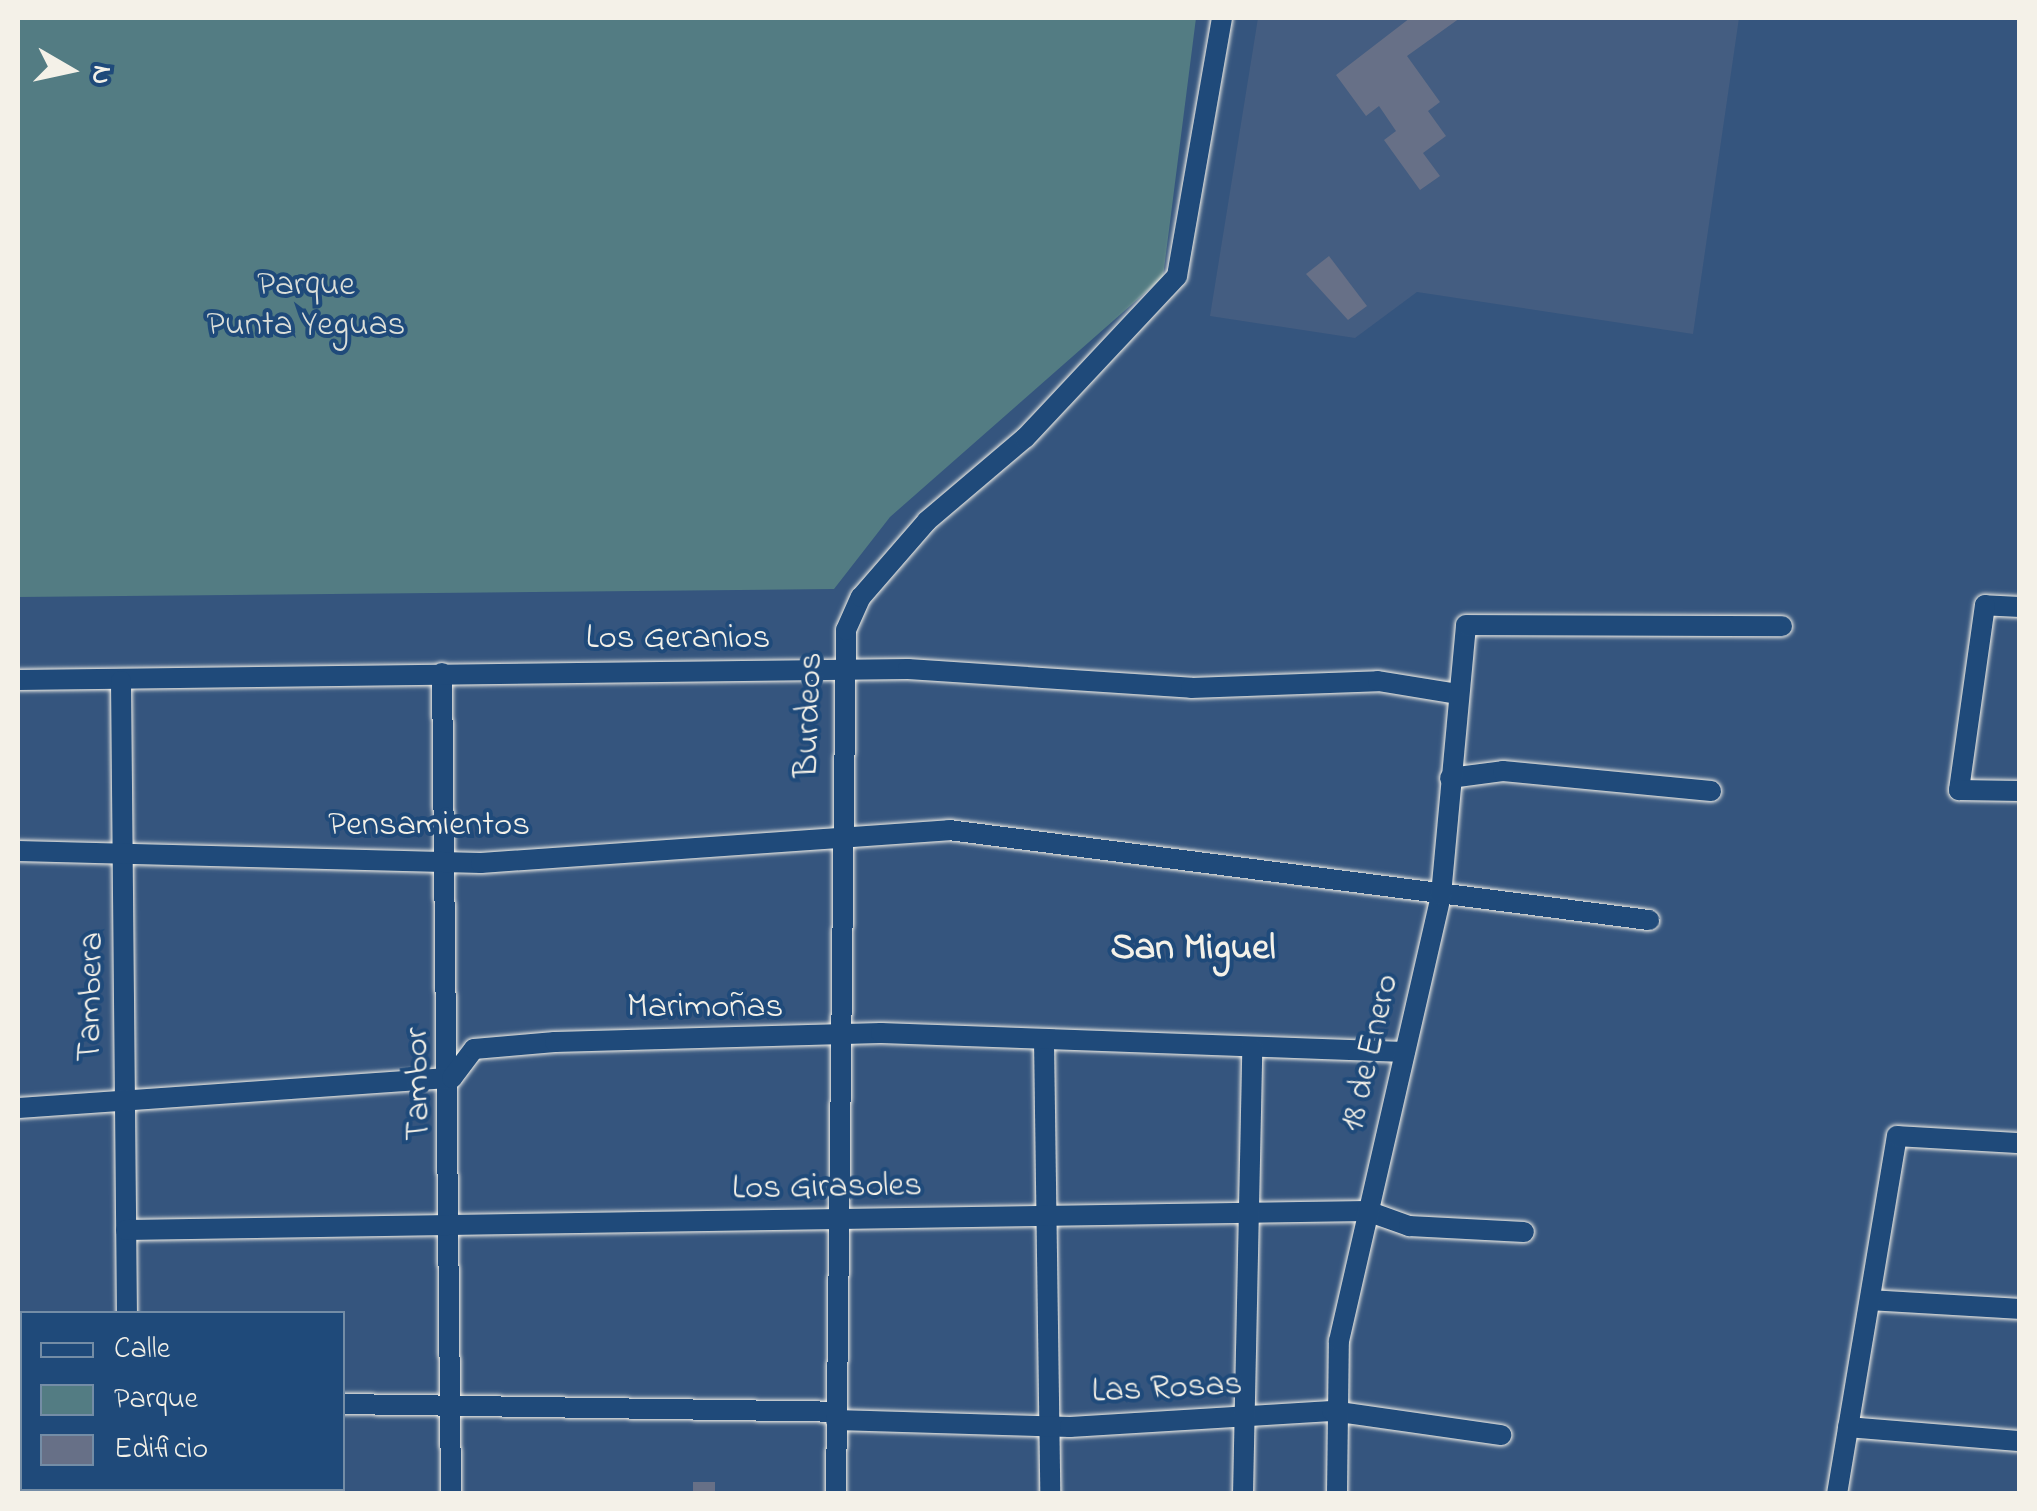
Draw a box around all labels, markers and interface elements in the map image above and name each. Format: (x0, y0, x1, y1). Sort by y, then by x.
north arrow (20, 20, 120, 120)
text: N (78, 62, 122, 87)
park label: Parque Punta Yeguas (207, 265, 405, 347)
street label: Los Geranios (586, 618, 770, 660)
street label: Burdeos (787, 651, 833, 779)
street label: Pensamientos (328, 805, 530, 847)
district label: San Miguel (1110, 927, 1276, 973)
street label: Tambera (70, 932, 114, 1062)
street label: 18 de Enero (1333, 970, 1409, 1136)
street label: Marimoñas (627, 987, 783, 1029)
street label: Tambor (397, 1027, 441, 1141)
street label: Los Girasoles (732, 1165, 922, 1211)
legend (20, 1311, 345, 1491)
text: Calle (114, 1328, 170, 1372)
street label: Las Rosas (1091, 1364, 1243, 1414)
text: Parque (114, 1378, 198, 1422)
text: Edificio (114, 1428, 208, 1472)

